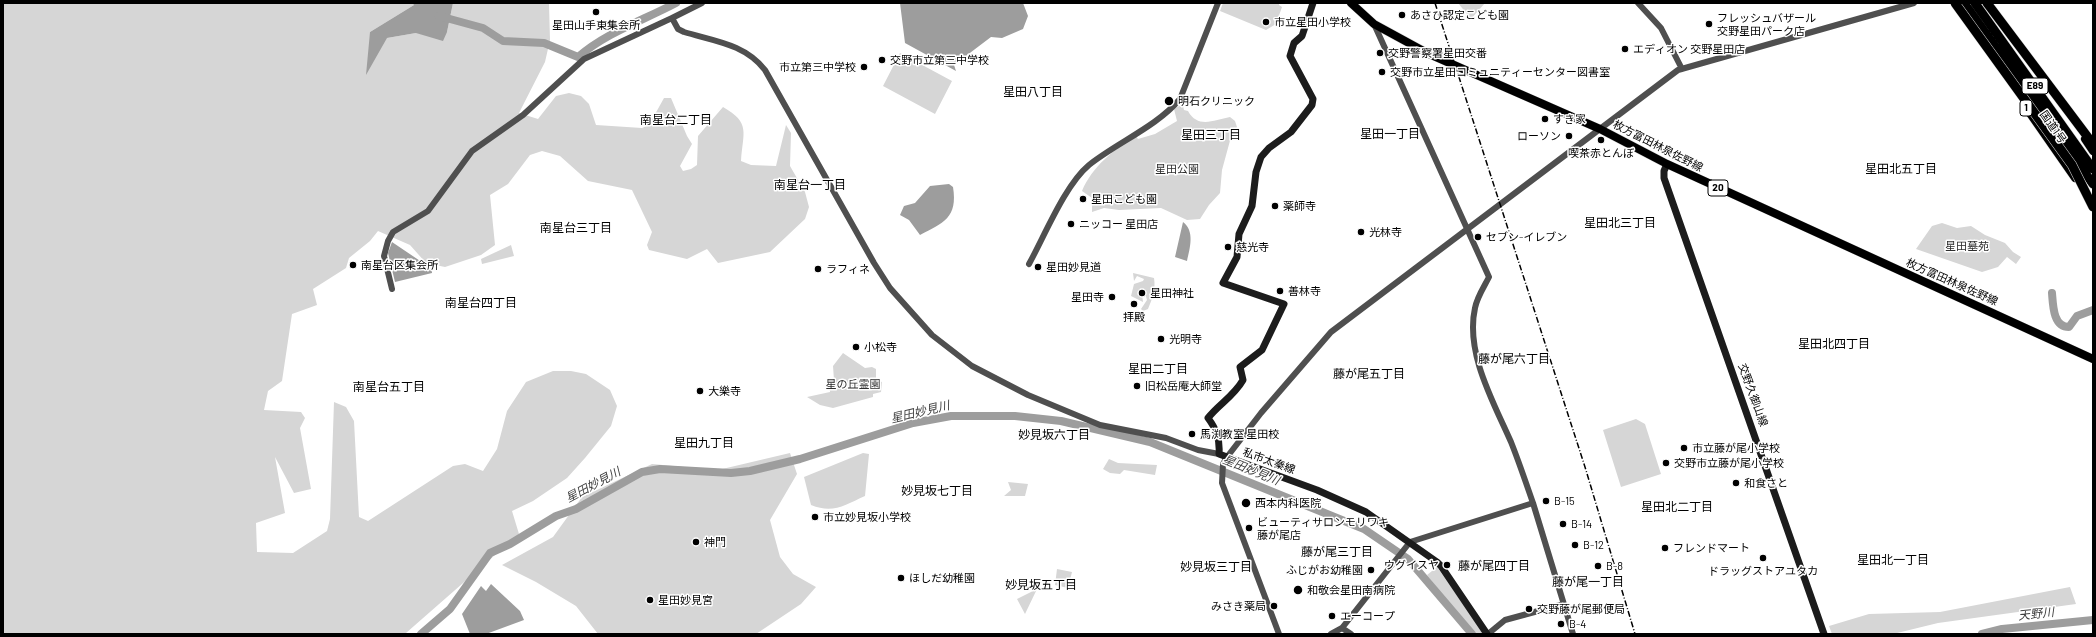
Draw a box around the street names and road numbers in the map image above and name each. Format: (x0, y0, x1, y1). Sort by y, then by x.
road number: E89 (2022, 78, 2048, 94)
road number: 1 (2020, 100, 2032, 116)
street label: 国道1号 (2037, 108, 2069, 146)
street label: 枚方富田林泉佐野線 (1611, 118, 1705, 174)
road number: 20 (1708, 180, 1728, 196)
street label: 枚方富田林泉佐野線 (1904, 256, 2000, 308)
street label: 交野久御山線 (1736, 362, 1770, 428)
street label: 私市太秦線 (1241, 445, 1297, 477)

